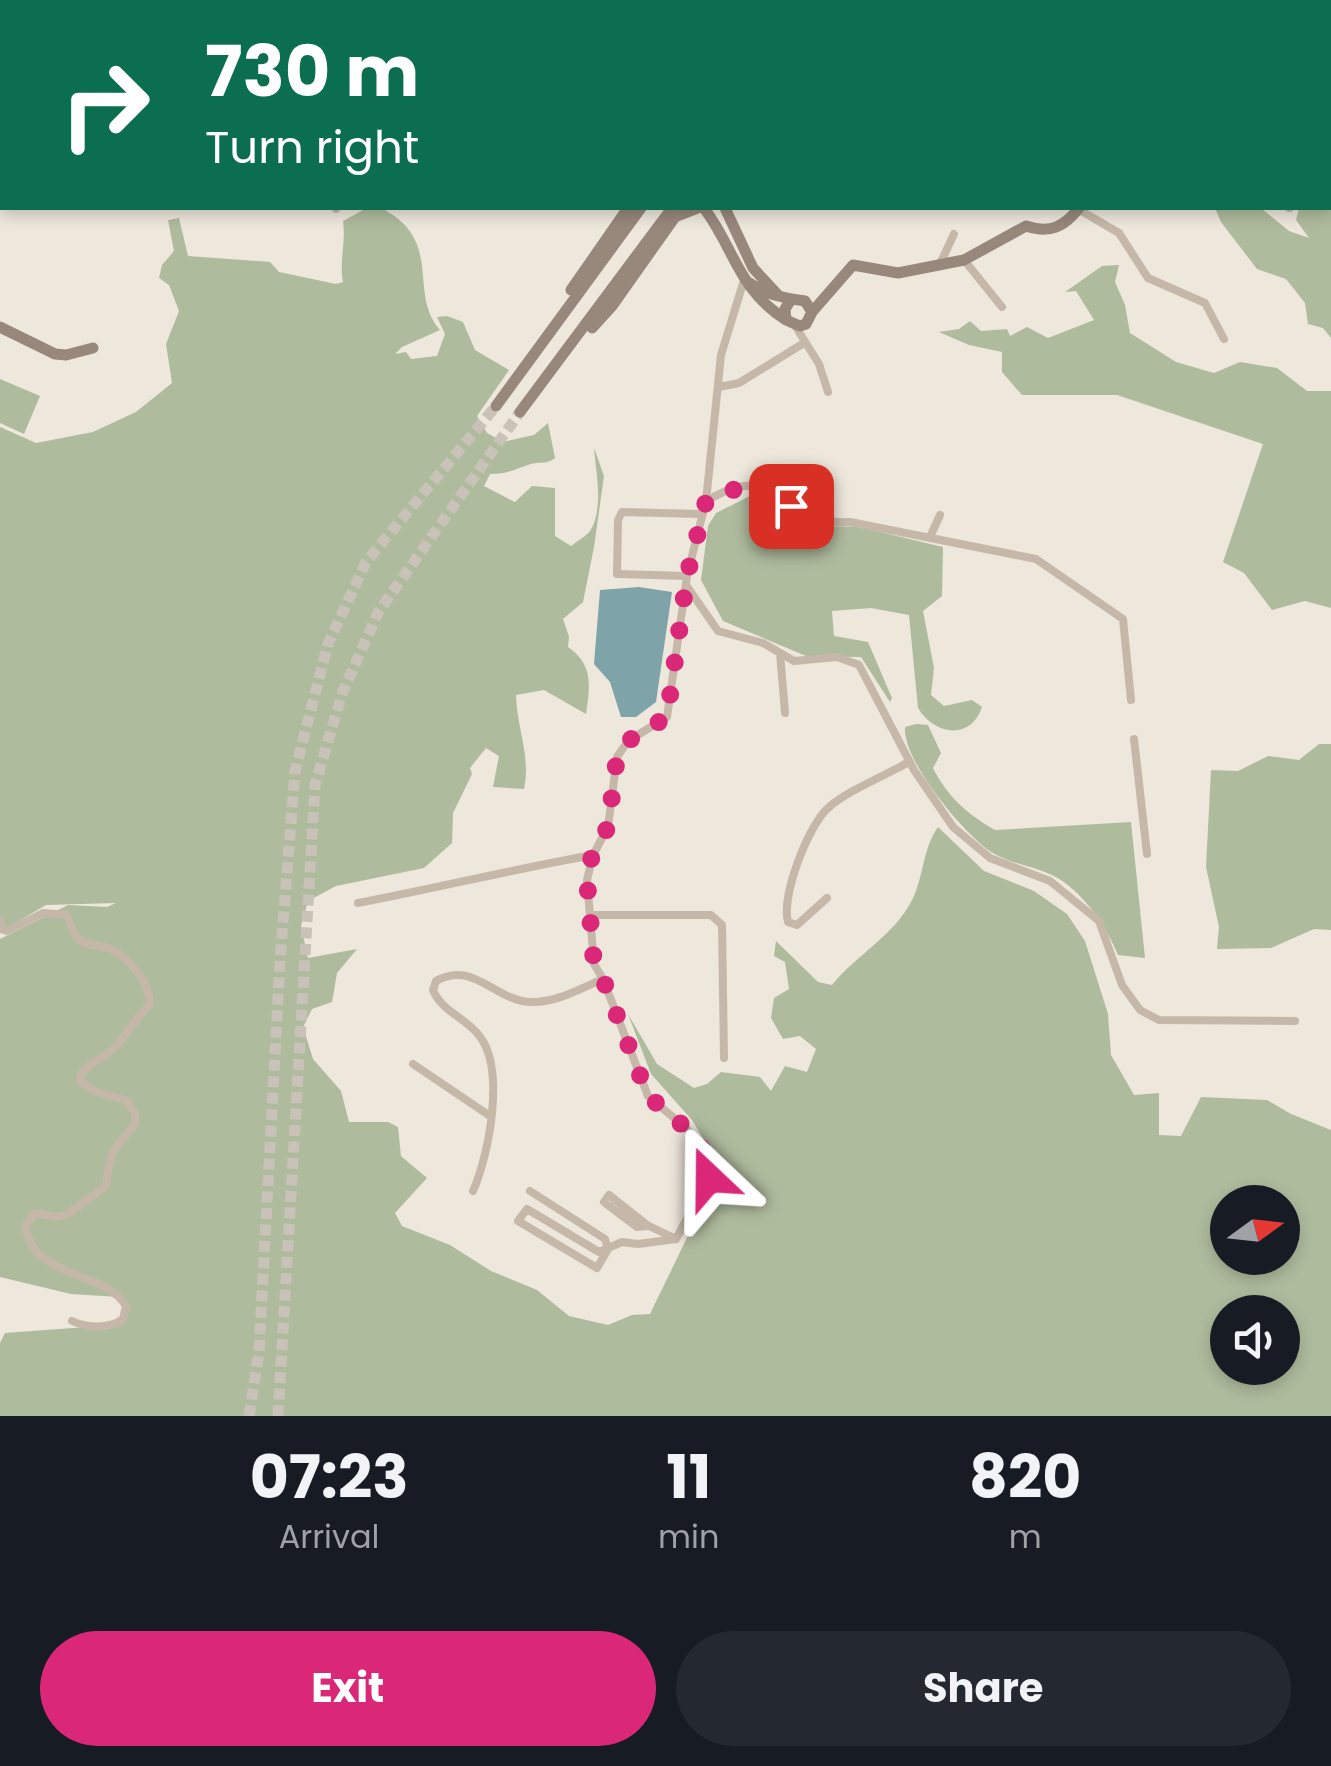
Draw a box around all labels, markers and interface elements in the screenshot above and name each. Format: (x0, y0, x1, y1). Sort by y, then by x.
text: 730 m (205, 22, 419, 121)
icon: right (40, 40, 170, 170)
text: Turn right (205, 116, 419, 179)
pin (749, 464, 834, 549)
icon: arrive (764, 479, 819, 534)
position arrow (657, 1126, 761, 1230)
north arrow (1210, 1185, 1300, 1275)
map controls (1210, 1185, 1300, 1385)
button: sound (1210, 1295, 1300, 1385)
text: 07:23 (250, 1435, 408, 1519)
text: 11 (666, 1435, 711, 1519)
text: 820 (969, 1435, 1081, 1519)
text: Arrival (279, 1514, 379, 1559)
text: min (658, 1514, 719, 1559)
text: m (1009, 1514, 1042, 1559)
button: Exit (40, 1631, 656, 1746)
button: Share (676, 1631, 1291, 1746)

